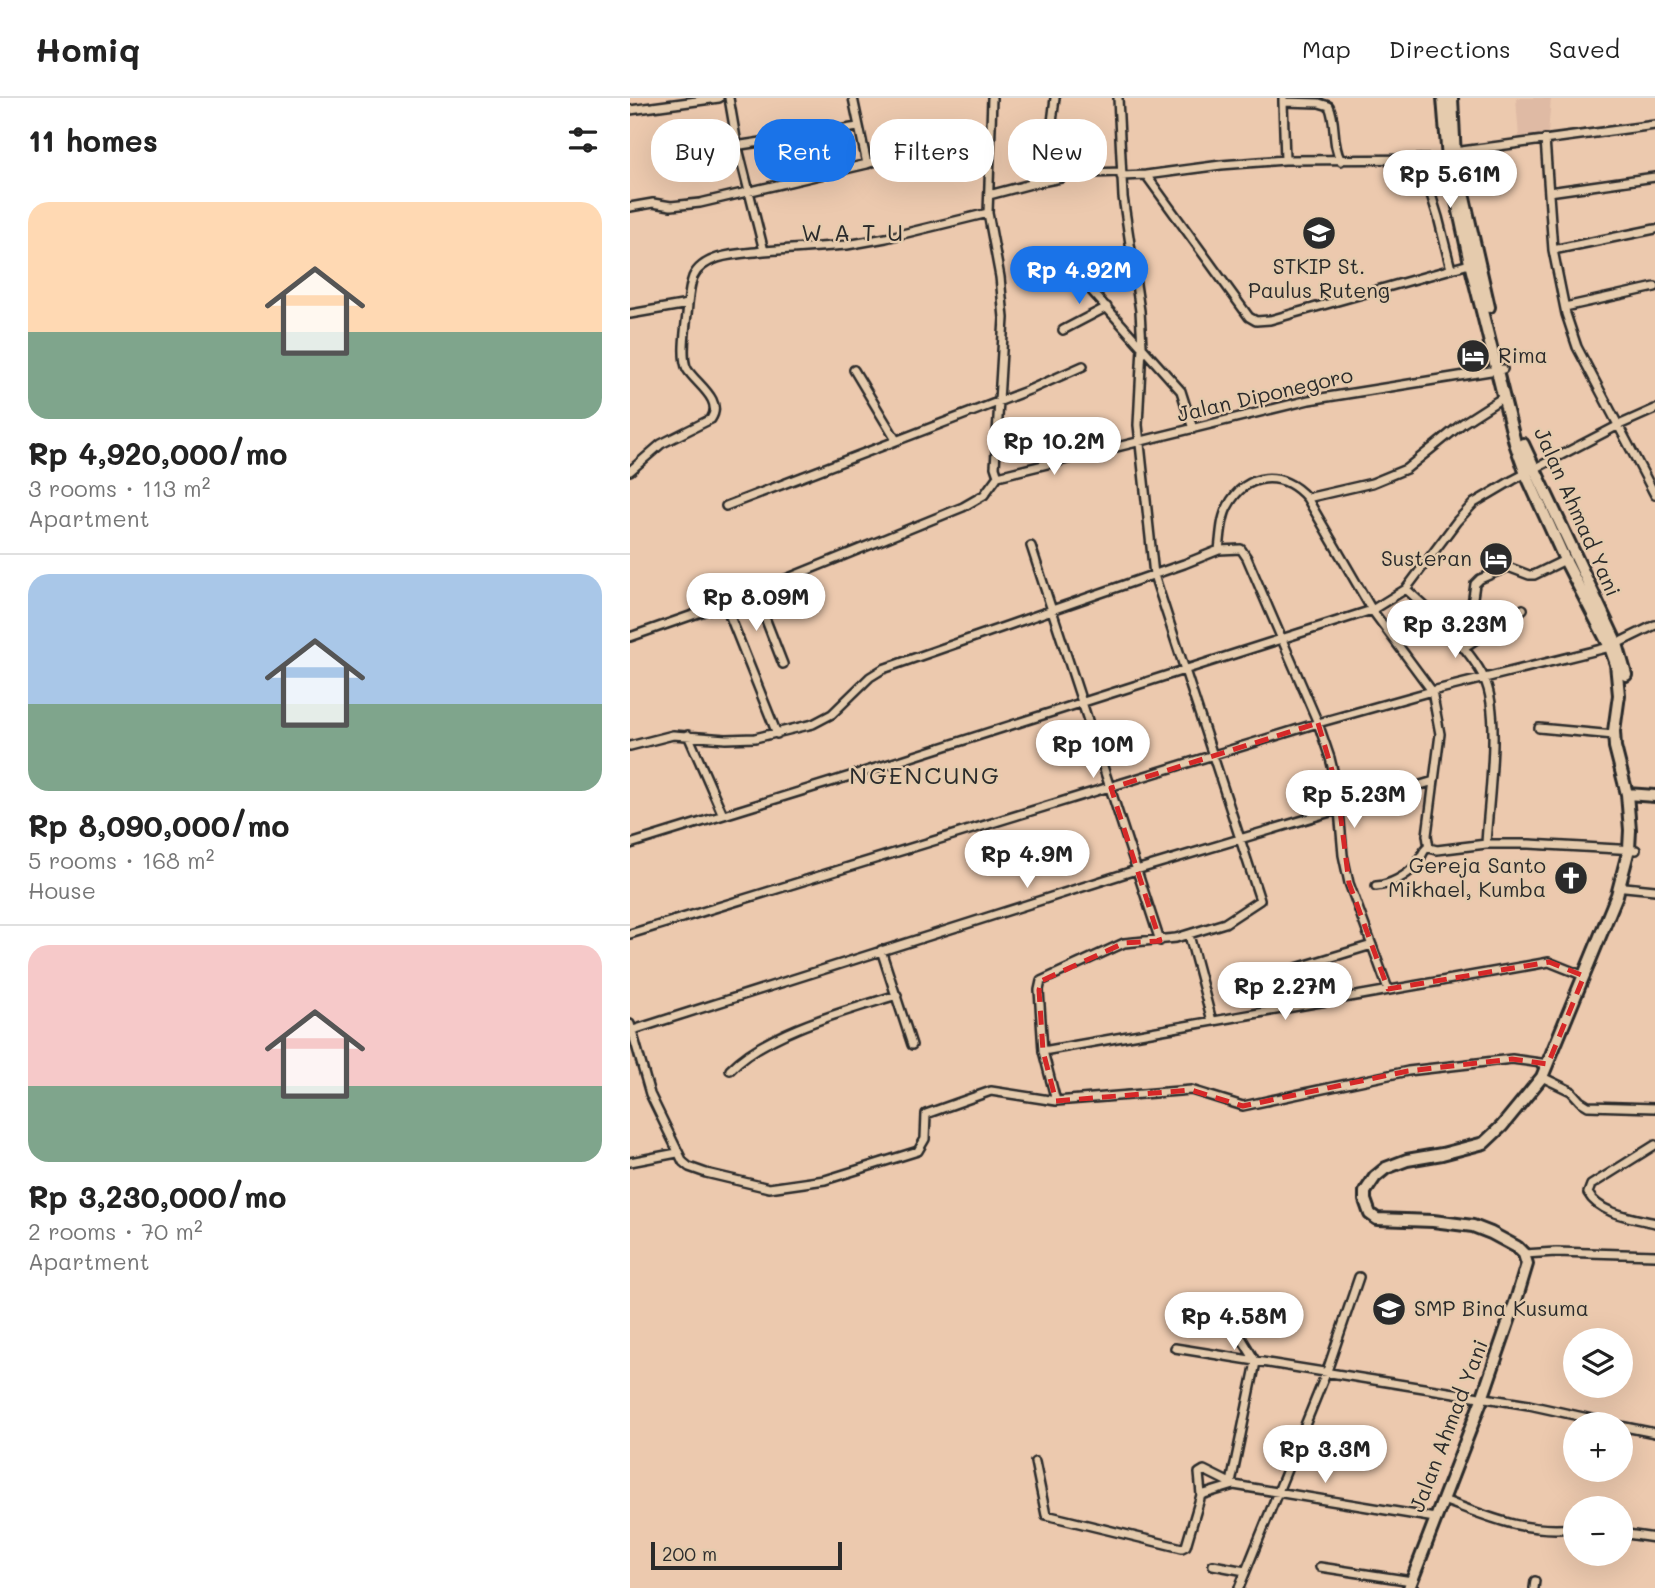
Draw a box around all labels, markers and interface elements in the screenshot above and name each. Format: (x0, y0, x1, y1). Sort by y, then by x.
text: Homiq (35, 27, 140, 70)
text: Map (1302, 33, 1351, 64)
text: Directions (1389, 33, 1511, 64)
text: Saved (1549, 33, 1620, 64)
chip: Buy (651, 119, 740, 182)
chip: Rent (754, 119, 856, 182)
chip: Filters (870, 119, 994, 182)
chip: New (1008, 119, 1107, 182)
text: 11 homes (28, 120, 158, 160)
icon: filters (564, 121, 602, 159)
pin: Rp 5.61M (1378, 150, 1522, 210)
text: Rp 5.61M (1399, 158, 1501, 188)
school or university icon: STKIP St. Paulus Ruteng (1300, 214, 1338, 252)
district label: W A T U (801, 216, 905, 247)
pin: Rp 4.92M (1007, 246, 1151, 306)
icon: home (252, 248, 378, 374)
place label: STKIP St. Paulus Ruteng (1248, 252, 1390, 303)
text: Rp 4.92M (1026, 254, 1132, 284)
hotel icon: Rima (1454, 337, 1492, 375)
place label: Rima (1498, 341, 1548, 368)
street label: Jalan Diponegoro (1174, 360, 1355, 427)
pin: Rp 10.2M (982, 418, 1126, 477)
street label: Jalan Ahmad Yani (1529, 423, 1628, 600)
text: Rp 10.2M (1003, 425, 1105, 455)
text: Rp 4,920,000/mo (28, 433, 287, 473)
text: 3 rooms · 113 m² (28, 473, 210, 503)
text: Apartment (28, 503, 150, 533)
hotel icon: Susteran (1477, 540, 1515, 578)
place label: Susteran (1381, 544, 1472, 571)
pin: Rp 8.09M (684, 574, 828, 633)
text: Rp 8.09M (702, 581, 810, 611)
pin: Rp 3.23M (1383, 601, 1527, 660)
text: Rp 3.23M (1403, 608, 1507, 638)
icon: home (252, 620, 378, 746)
pin: Rp 10M (1036, 720, 1150, 780)
text: Rp 10M (1052, 728, 1134, 758)
district label: NGENCUNG (849, 759, 1001, 790)
pin: Rp 5.23M (1282, 770, 1426, 830)
text: Rp 5.23M (1302, 778, 1406, 808)
text: Rp 8,090,000/mo (28, 805, 290, 845)
pin: Rp 4.9M (962, 830, 1092, 890)
text: Rp 4.9M (981, 838, 1073, 868)
text: 5 rooms · 168 m² (28, 845, 214, 875)
place label: Gereja Santo Mikhael, Kumba (1388, 851, 1546, 902)
church icon: Gereja Santo Mikhael, Kumba (1552, 859, 1590, 897)
text: House (28, 875, 96, 905)
pin: Rp 2.27M (1213, 962, 1357, 1022)
text: Rp 2.27M (1234, 970, 1336, 1000)
icon: home (252, 991, 378, 1117)
text: Rp 3,230,000/mo (28, 1176, 286, 1216)
text: 2 rooms · 70 m² (28, 1216, 203, 1246)
text: Apartment (28, 1246, 150, 1276)
school or university icon: SMP Bina Kusuma (1370, 1290, 1408, 1328)
pin: Rp 4.58M (1162, 1292, 1306, 1352)
place label: SMP Bina Kusuma (1414, 1294, 1589, 1321)
text: Rp 4.58M (1181, 1300, 1287, 1330)
map controls (1563, 1328, 1633, 1566)
button: layers (1563, 1328, 1633, 1398)
street label: Jalan Ahmad Yani (1402, 1335, 1493, 1515)
button: + (1563, 1412, 1633, 1482)
pin: Rp 3.3M (1260, 1426, 1390, 1485)
text: Rp 3.3M (1279, 1433, 1371, 1463)
button: − (1563, 1496, 1633, 1566)
scale bar (651, 1539, 842, 1571)
text: 200 m (662, 1541, 717, 1566)

